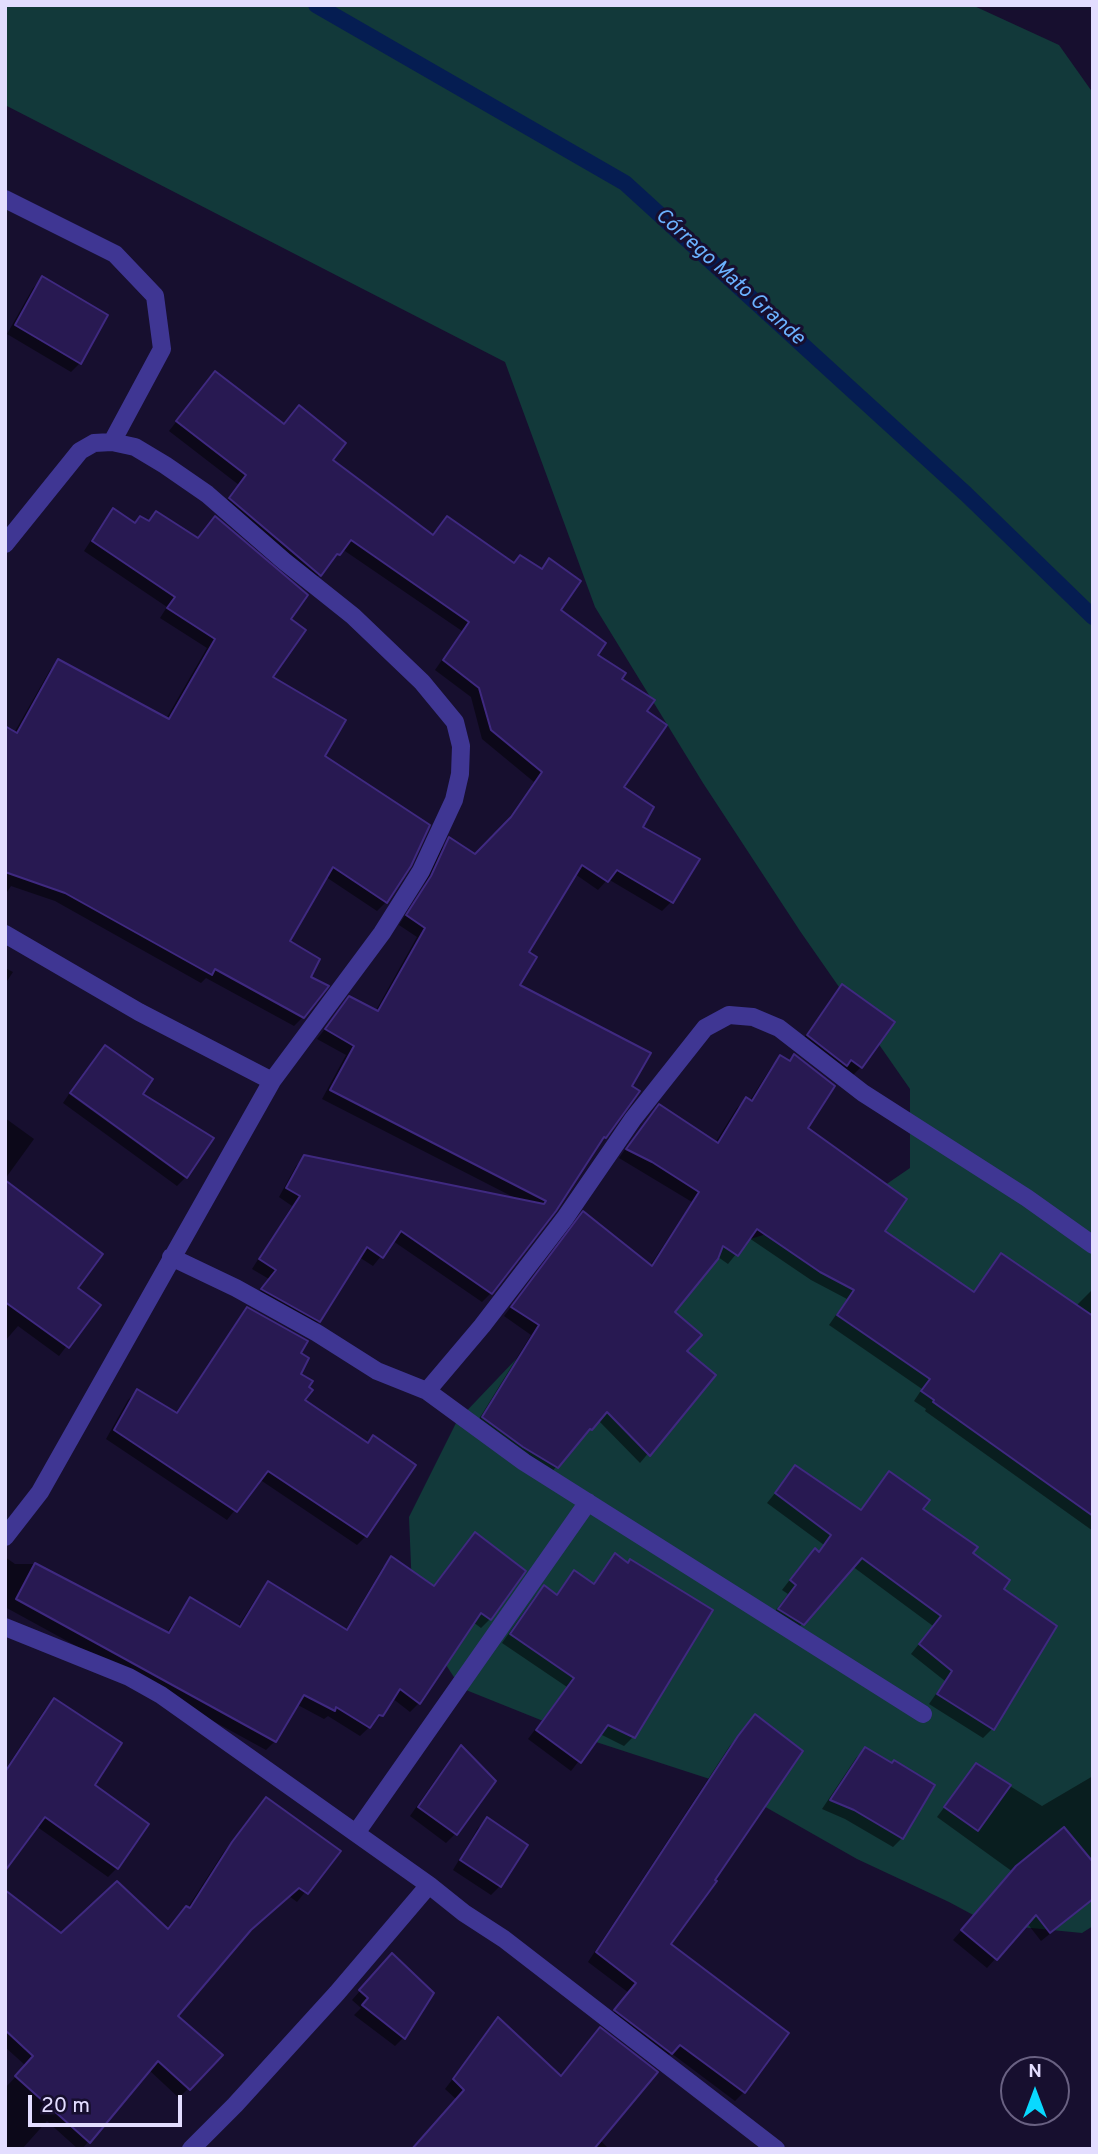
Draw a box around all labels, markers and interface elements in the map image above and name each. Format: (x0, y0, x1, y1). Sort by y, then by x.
water label: Córrego Mato Grande (649, 204, 809, 352)
north arrow (1000, 2056, 1070, 2126)
text: N (1028, 2060, 1042, 2084)
scale bar (32, 2080, 186, 2124)
text: 20 m (41, 2093, 90, 2120)

